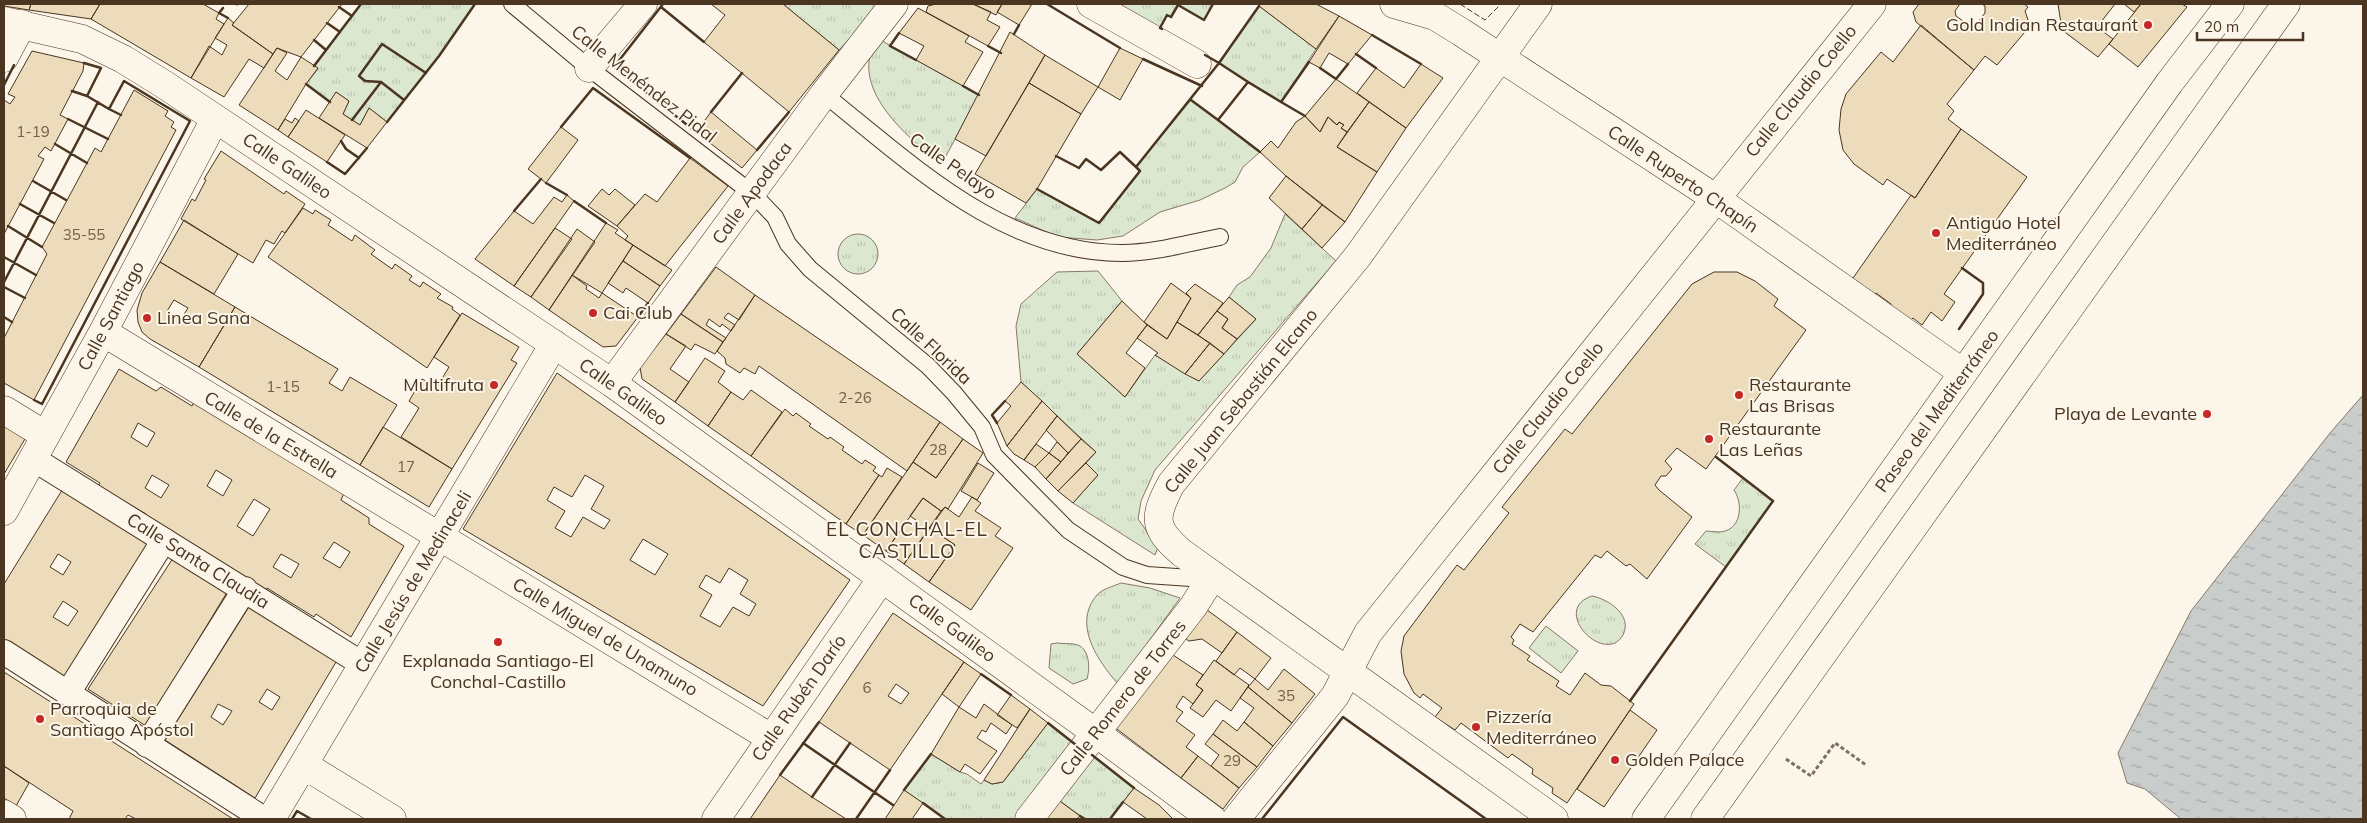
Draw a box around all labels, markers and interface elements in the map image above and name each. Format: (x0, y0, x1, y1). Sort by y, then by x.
scale bar (2197, 10, 2303, 42)
place label: Gold Indian Restaurant (1946, 13, 2138, 36)
text: 20 m (2204, 17, 2239, 36)
marker: Gold Indian Restaurant (2142, 19, 2154, 31)
street label: Calle Menéndez Pidal (567, 20, 722, 148)
street label: Calle Claudio Coello (1740, 20, 1861, 162)
street label: Calle Ruperto Chapín (1604, 120, 1763, 238)
house number: 1-19 (16, 122, 50, 141)
street label: Calle Galileo (238, 127, 336, 204)
street label: Calle Pelayo (905, 127, 1002, 204)
street label: Calle Apodaca (707, 137, 797, 249)
place label: Antiguo Hotel Mediterráneo (1946, 211, 2061, 255)
house number: 35-55 (63, 225, 105, 244)
marker: Antiguo Hotel Mediterráneo (1930, 227, 1942, 239)
street label: Calle Santiago (72, 257, 149, 375)
place label: Cai Club (603, 301, 673, 324)
street label: Calle Florida (886, 302, 977, 389)
street label: Calle Juan Sebastián Elcano (1159, 303, 1322, 498)
place label: Linea Sana (157, 306, 250, 329)
marker: Cai Club (587, 307, 599, 319)
marker: Linea Sana (141, 312, 153, 324)
street label: Paseo del Mediterráneo (1870, 325, 2004, 497)
street label: Calle Claudio Coello (1487, 337, 1608, 479)
street label: Calle Galileo (575, 353, 672, 430)
place label: Multifruta (403, 373, 484, 396)
place label: Restaurante Las Brisas (1749, 373, 1851, 417)
house number: 1-15 (266, 377, 300, 396)
marker: Multifruta (488, 379, 500, 391)
street label: Calle de la Estrella (200, 386, 342, 484)
house number: 2-26 (838, 388, 872, 407)
marker: Restaurante Las Brisas (1733, 389, 1745, 401)
place label: Playa de Levante (2054, 402, 2197, 425)
marker: Playa de Levante (2201, 408, 2213, 420)
place label: Restaurante Las Leñas (1719, 417, 1821, 461)
marker: Restaurante Las Leñas (1703, 433, 1715, 445)
house number: 28 (929, 440, 947, 459)
house number: 17 (397, 457, 415, 476)
street label: Calle Jesús de Medinaceli (349, 486, 476, 677)
street label: Calle Santa Claudia (123, 507, 274, 614)
district label: EL CONCHAL-EL CASTILLO (826, 517, 988, 563)
street label: Calle Miguel de Unamuno (508, 572, 702, 701)
street label: Calle Galileo (904, 588, 1001, 667)
street label: Calle Romero de Torres (1054, 615, 1191, 780)
street label: Calle Rubén Darío (746, 630, 851, 766)
marker: Explanada Santiago-El Conchal-Castillo (492, 636, 504, 648)
place label: Explanada Santiago-El Conchal-Castillo (402, 649, 594, 693)
house number: 6 (862, 678, 872, 697)
house number: 35 (1277, 686, 1295, 705)
place label: Parroquia de Santiago Apóstol (50, 697, 194, 741)
place label: Pizzería Mediterráneo (1486, 705, 1597, 749)
marker: Parroquia de Santiago Apóstol (34, 713, 46, 725)
marker: Pizzería Mediterráneo (1470, 721, 1482, 733)
place label: Golden Palace (1625, 748, 1744, 771)
house number: 29 (1223, 751, 1241, 770)
marker: Golden Palace (1609, 754, 1621, 766)

